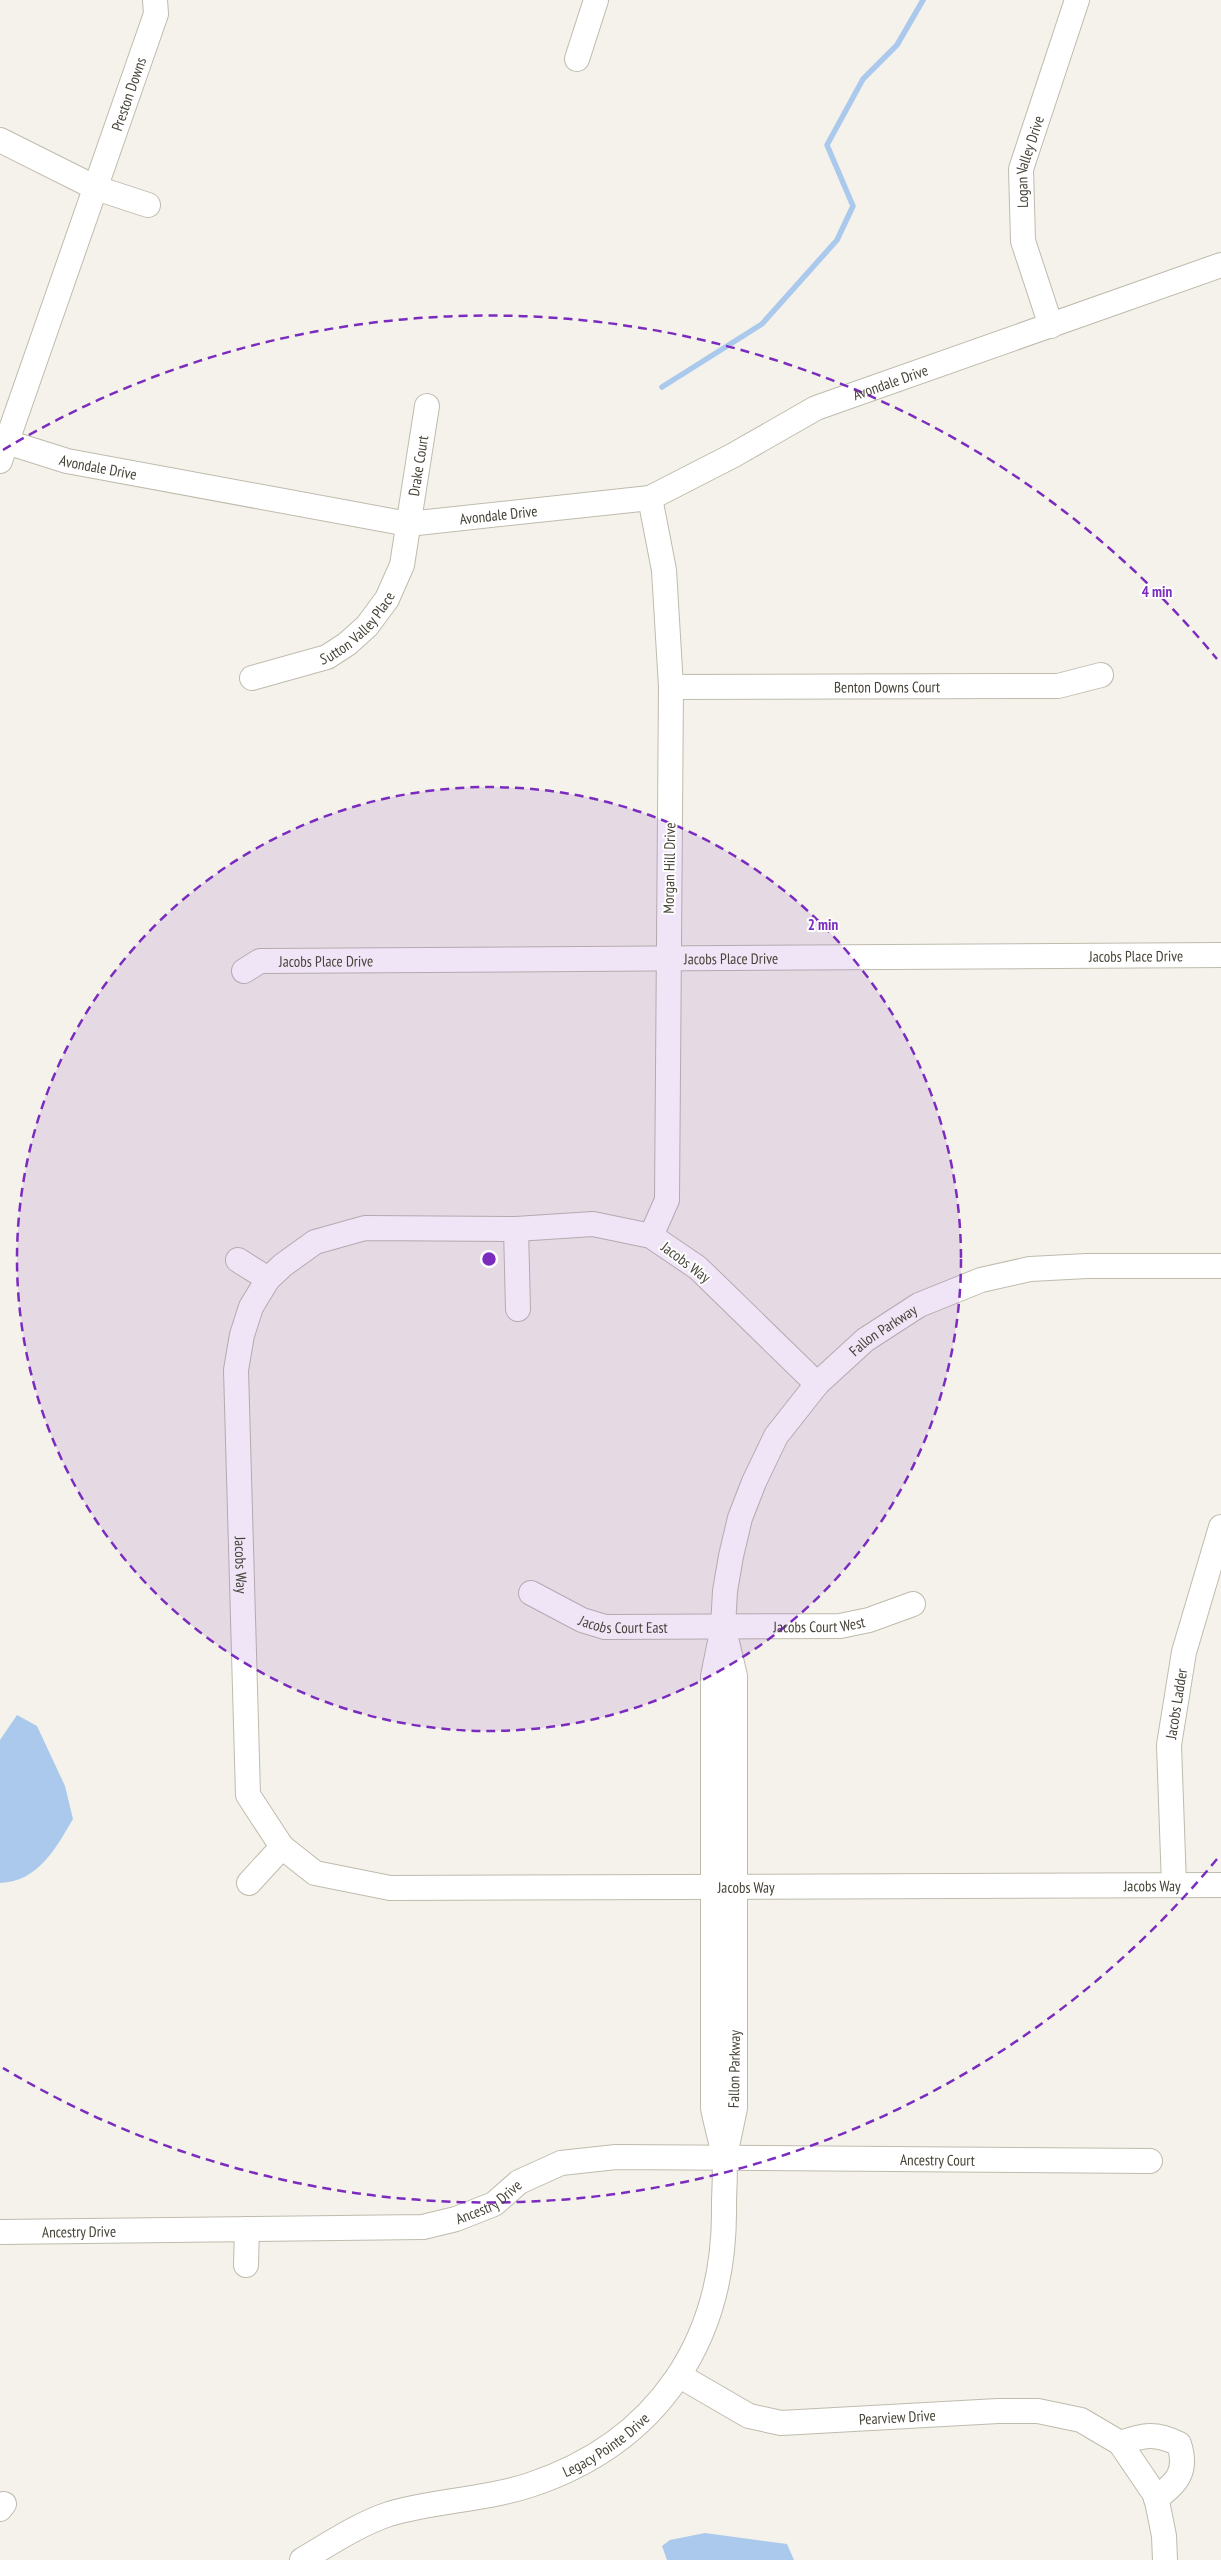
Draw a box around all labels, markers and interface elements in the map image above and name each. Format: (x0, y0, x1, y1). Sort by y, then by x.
street label: Preston Downs (107, 54, 150, 133)
street label: Logan Valley Drive (1011, 113, 1048, 208)
street label: Avondale Drive (850, 360, 930, 404)
street label: Drake Court (403, 434, 432, 497)
street label: Avondale Drive (57, 450, 138, 483)
street label: Avondale Drive (459, 501, 538, 528)
text: 4 min (1142, 582, 1172, 601)
street label: Sutton Valley Place (318, 589, 398, 668)
street label: Benton Downs Court (834, 677, 940, 696)
street label: Morgan Hill Drive (659, 822, 679, 914)
text: 2 min (808, 915, 838, 934)
street label: Jacobs Place Drive (1088, 946, 1183, 965)
street label: Jacobs Place Drive (683, 948, 778, 968)
street label: Jacobs Place Drive (278, 951, 373, 970)
street label: Jacobs Way (657, 1237, 715, 1287)
centre of rings (480, 1250, 498, 1268)
street label: Fallon Parkway (845, 1299, 920, 1360)
street label: Jacobs Way (231, 1535, 252, 1594)
street label: Jacobs Court East (575, 1610, 668, 1637)
street label: Jacobs Court West (772, 1612, 867, 1636)
street label: Jacobs Ladder (1160, 1666, 1191, 1741)
street label: Jacobs Way (1123, 1876, 1181, 1895)
street label: Jacobs Way (717, 1877, 775, 1896)
street label: Fallon Parkway (724, 2029, 744, 2108)
street label: Ancestry Court (900, 2150, 975, 2169)
street label: Ancestry Drive (452, 2175, 525, 2228)
street label: Ancestry Drive (42, 2221, 116, 2241)
street label: Pearview Drive (858, 2405, 936, 2428)
street label: Legacy Pointe Drive (559, 2408, 653, 2481)

